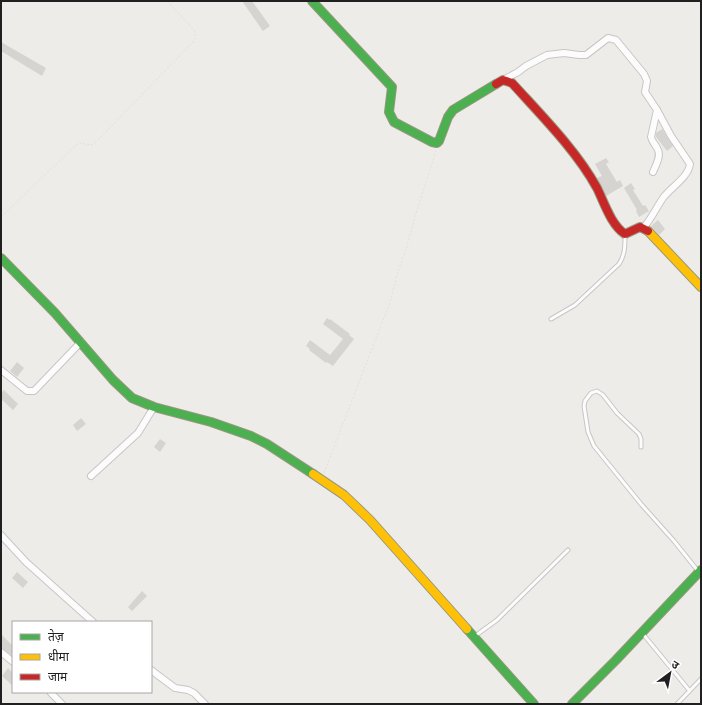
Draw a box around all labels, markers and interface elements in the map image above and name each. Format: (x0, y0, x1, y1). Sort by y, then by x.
legend (12, 621, 152, 693)
text: तेज़ (48, 628, 65, 646)
text: धीमा (48, 648, 70, 666)
north arrow (650, 653, 690, 693)
text: उ (668, 656, 683, 673)
text: जाम (48, 668, 68, 686)

